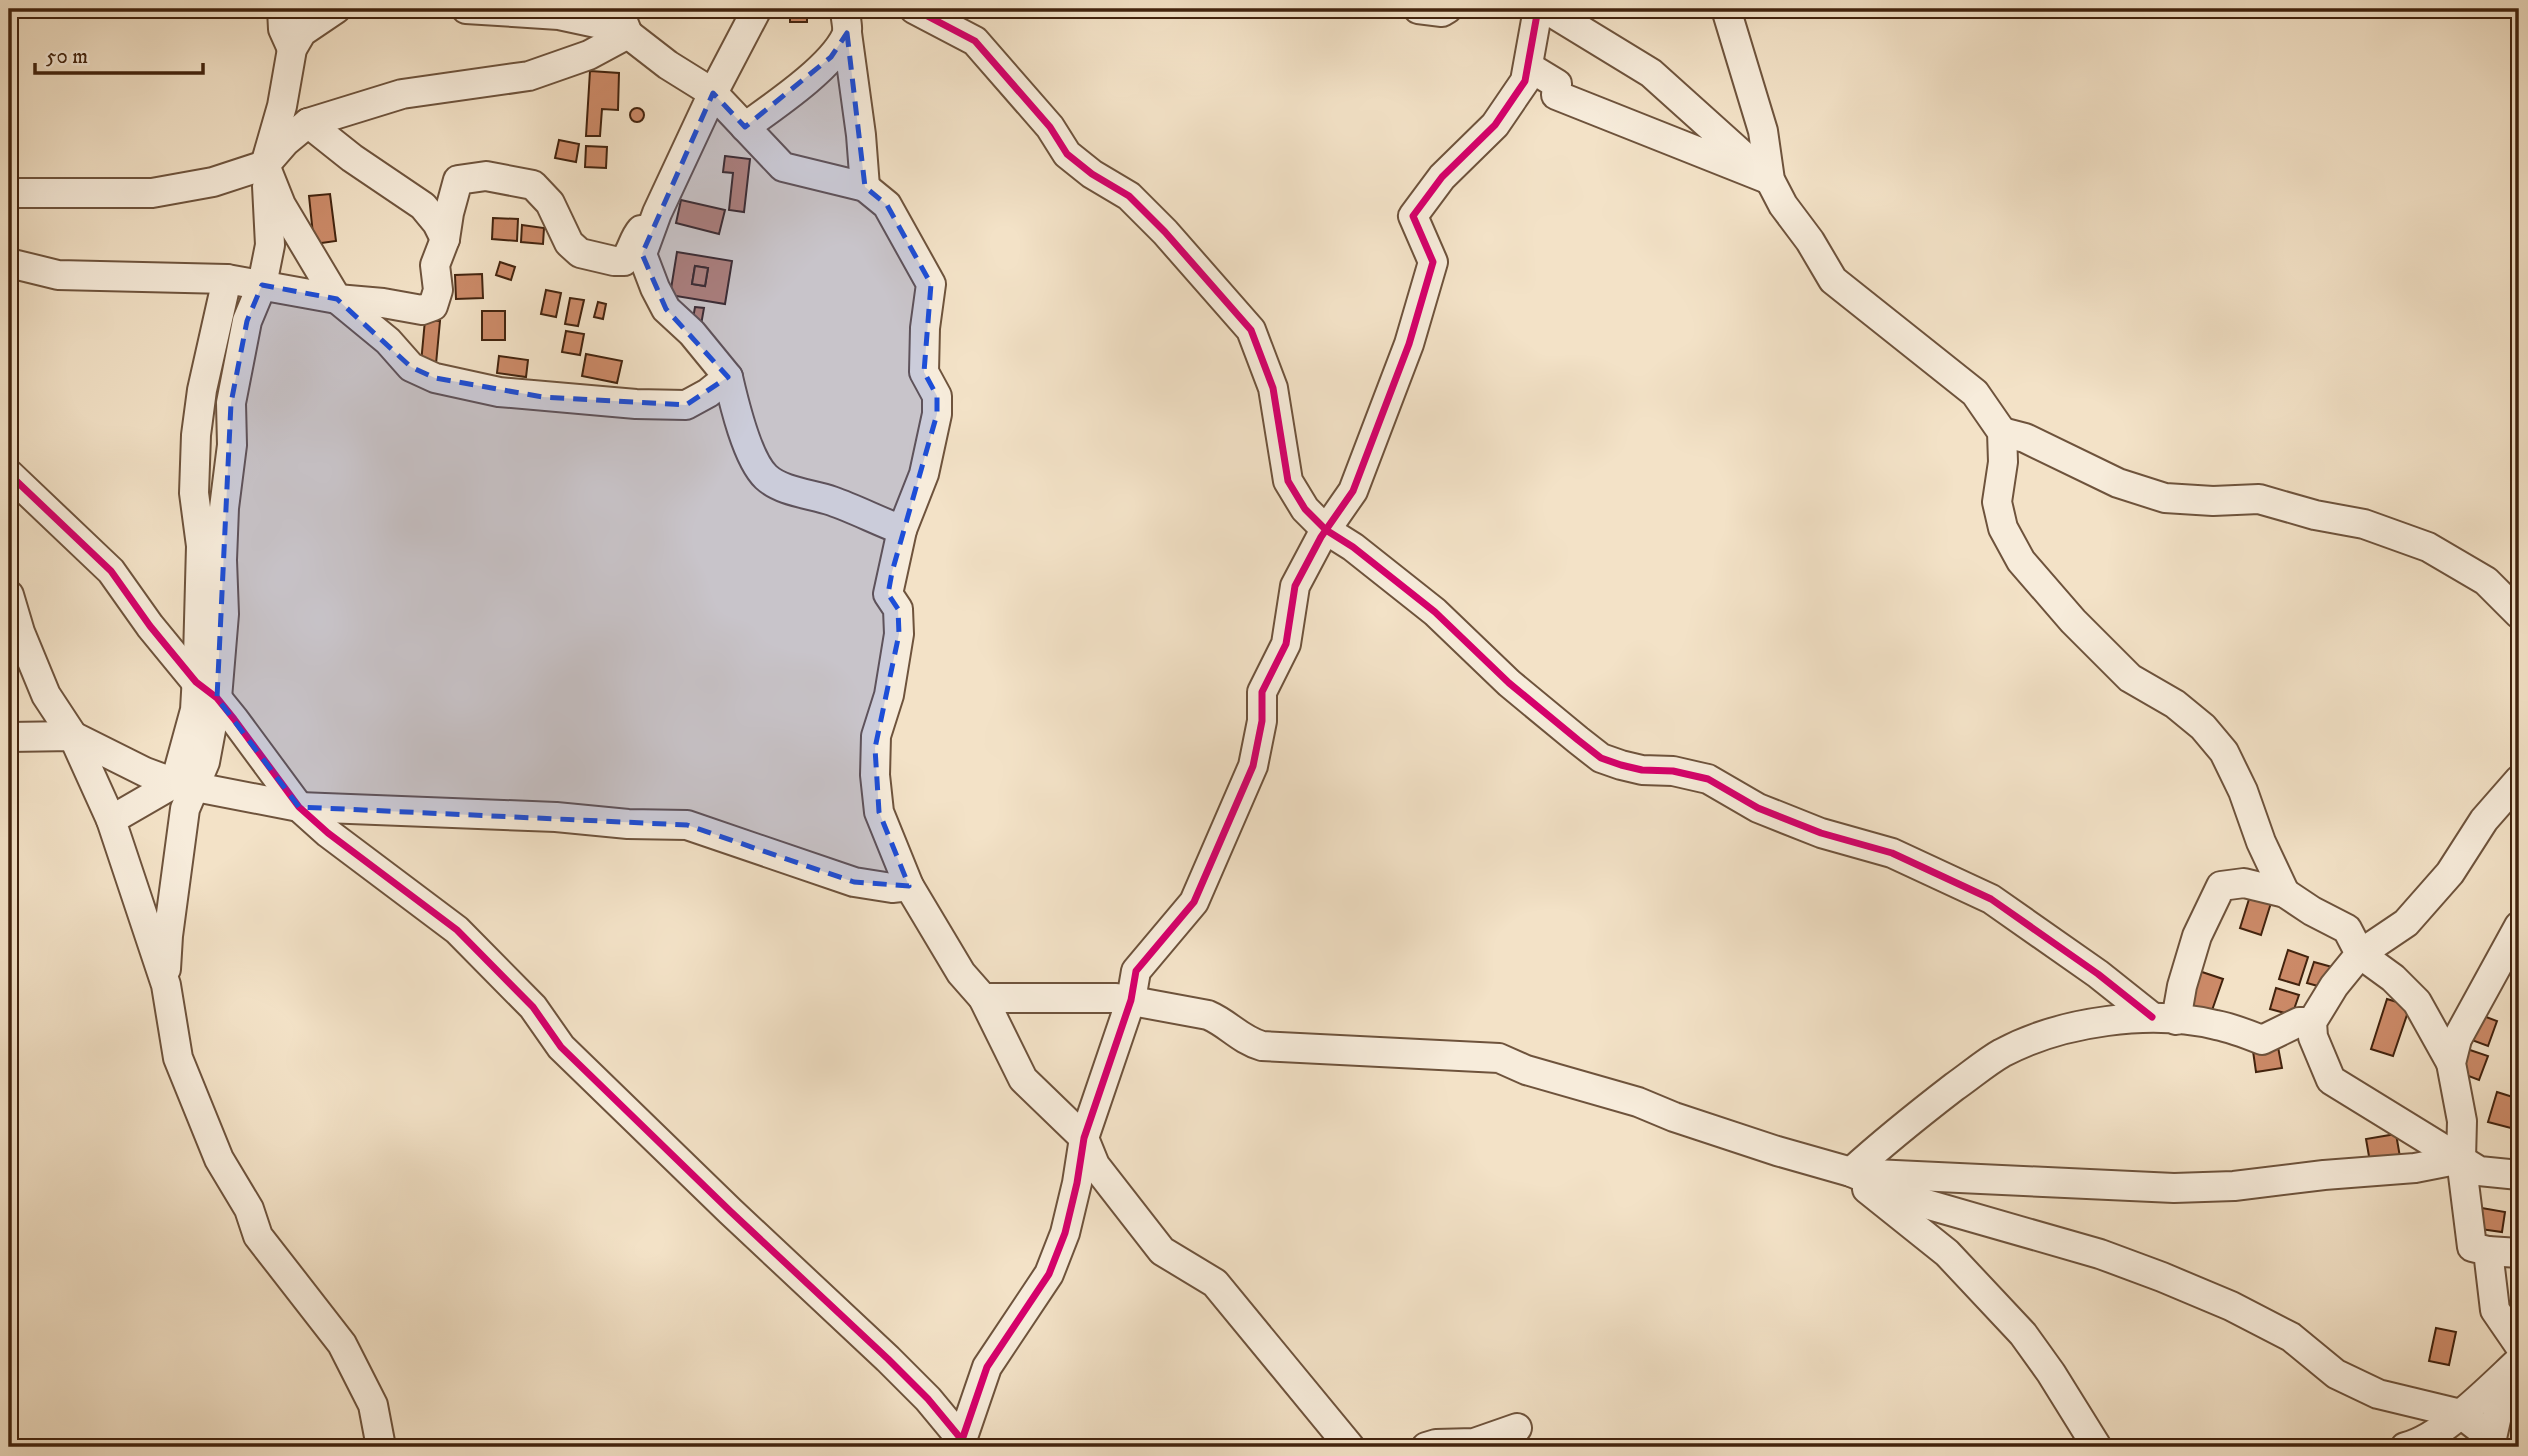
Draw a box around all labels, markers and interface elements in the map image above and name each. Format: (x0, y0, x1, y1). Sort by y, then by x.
scale bar (35, 32, 203, 76)
text: 50 m (46, 44, 88, 70)

